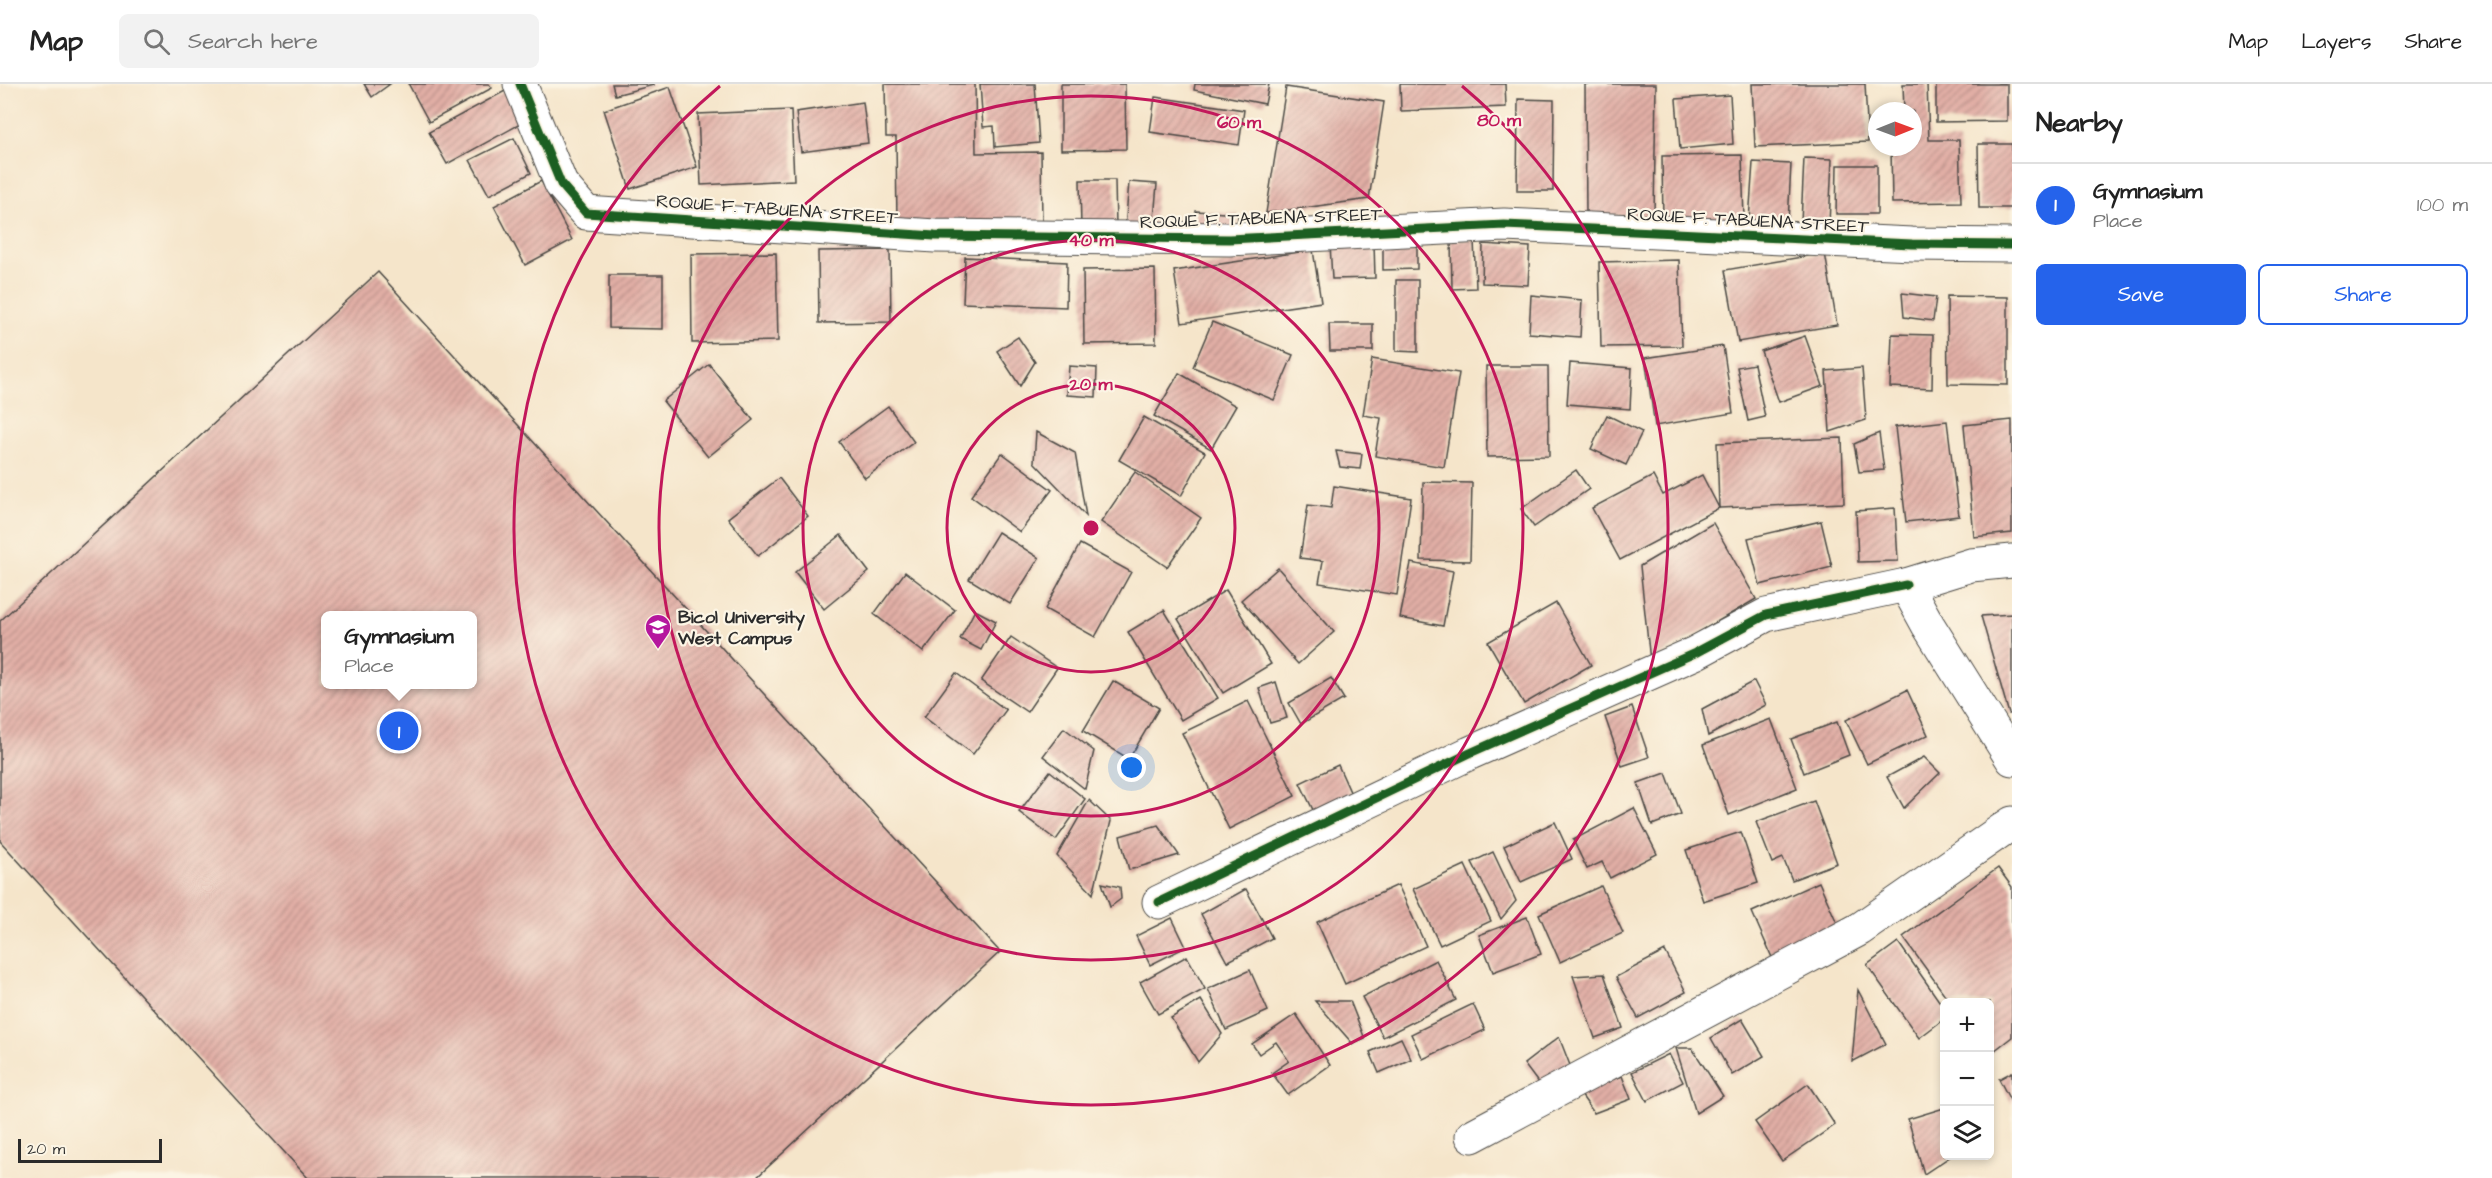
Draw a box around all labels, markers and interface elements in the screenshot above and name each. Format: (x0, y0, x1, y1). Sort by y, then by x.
search box (119, 14, 539, 68)
text: Map (30, 22, 83, 61)
icon: search (140, 25, 173, 58)
text: Search here (188, 26, 318, 57)
text: Map (2228, 27, 2268, 56)
text: Layers (2301, 27, 2371, 56)
text: Share (2404, 27, 2462, 56)
north arrow (1868, 102, 1922, 156)
text: Nearby (2036, 105, 2123, 141)
text: 80 m (1477, 108, 1522, 133)
text: 60 m (1217, 110, 1262, 135)
text: Gymnasium (2093, 176, 2202, 207)
street label: ROQUE F. TABUENA STREET (655, 189, 899, 230)
text: 1 (2054, 191, 2057, 219)
text: 100 m (2417, 191, 2468, 219)
street label: ROQUE F. TABUENA STREET (1139, 202, 1383, 235)
street label: ROQUE F. TABUENA STREET (1626, 202, 1870, 239)
text: Place (2093, 207, 2143, 235)
text: 40 m (1069, 228, 1114, 253)
button: Save (2036, 264, 2246, 325)
button: Share (2258, 264, 2468, 325)
text: 20 m (1069, 372, 1113, 397)
centre of rings (1081, 518, 1101, 538)
place label: Bicol University West Campus (677, 605, 805, 651)
popup (321, 611, 477, 689)
school or university icon: Bicol University West Campus (643, 612, 673, 650)
text: Gymnasium (344, 621, 454, 652)
text: Place (344, 652, 394, 680)
pin: 1 (380, 708, 418, 754)
your location (1117, 753, 1146, 782)
map controls (1940, 998, 1994, 1160)
button: + (1940, 998, 1994, 1052)
button: − (1940, 1052, 1994, 1106)
button: layers (1940, 1106, 1994, 1160)
scale bar (18, 1136, 162, 1164)
text: 20 m (27, 1138, 65, 1160)

